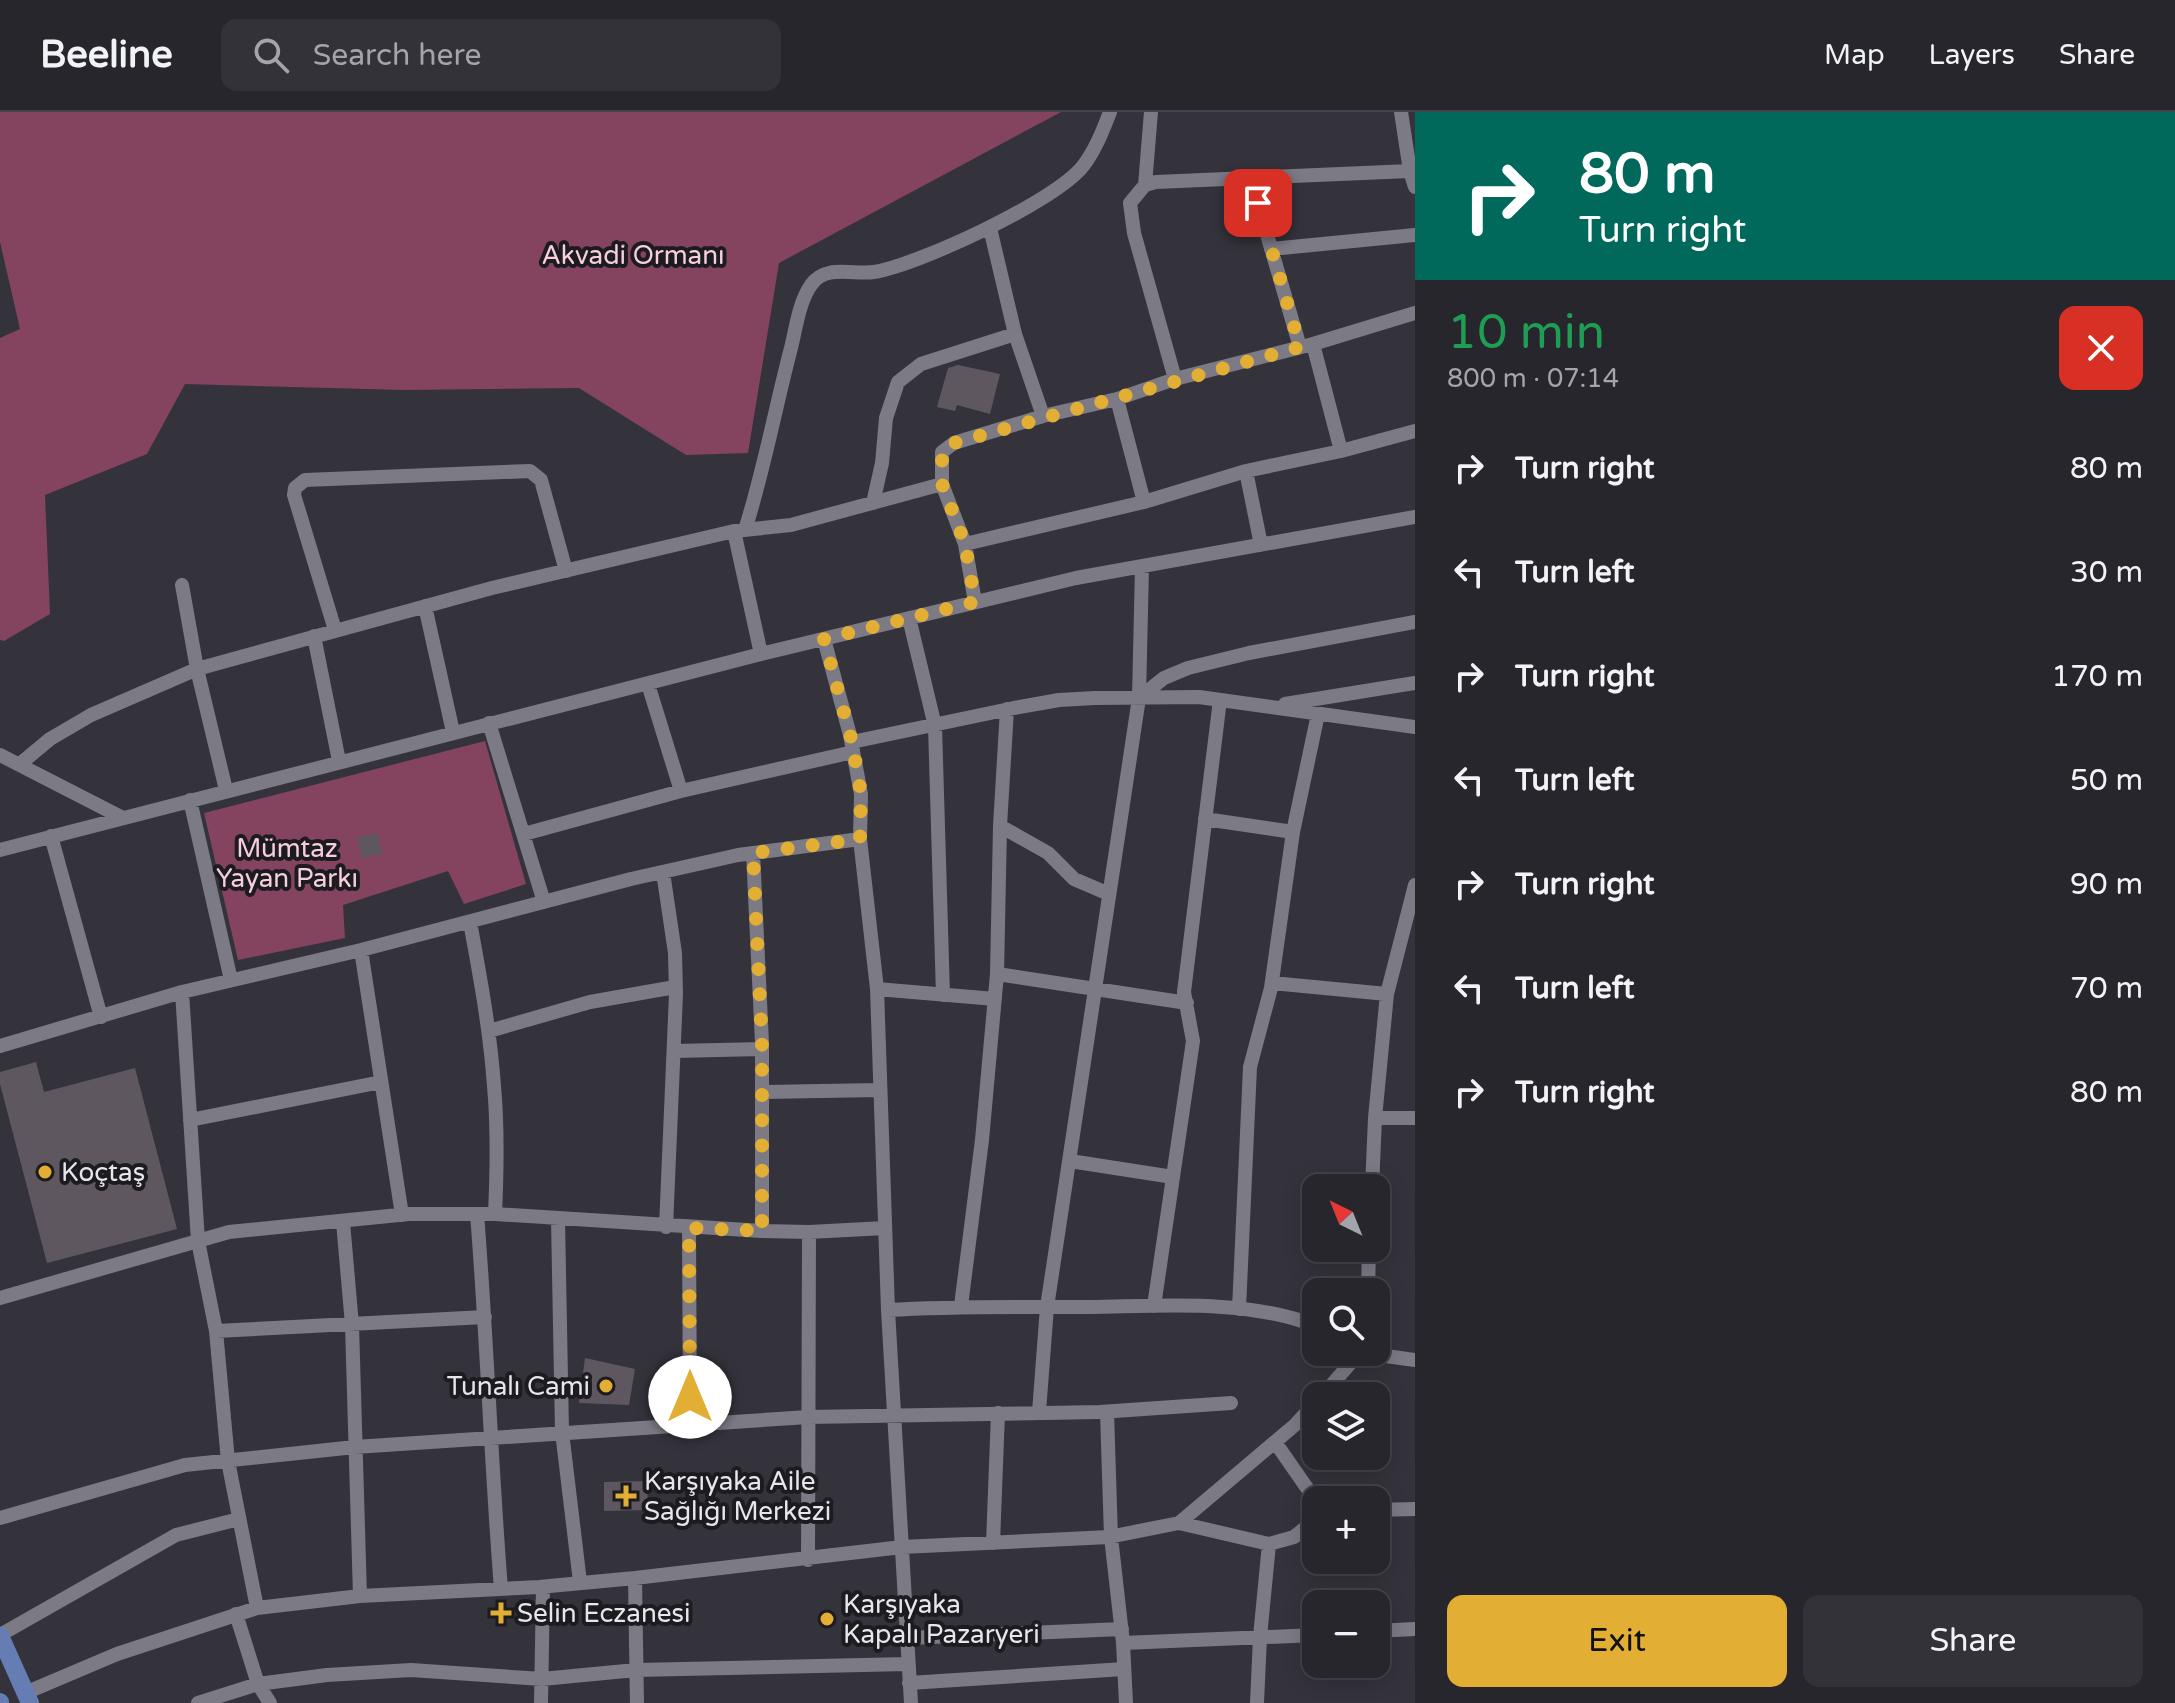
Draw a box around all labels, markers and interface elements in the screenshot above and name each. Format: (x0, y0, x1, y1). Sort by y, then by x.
search box (221, 19, 781, 91)
text: Beeline (40, 32, 173, 78)
icon: search (249, 33, 293, 77)
text: Search here (313, 37, 481, 74)
text: Map (1824, 38, 1885, 72)
text: Layers (1929, 38, 2015, 72)
text: Share (2059, 38, 2135, 72)
text: 80 m (1579, 141, 1715, 208)
icon: right (1447, 144, 1551, 248)
pin (1224, 169, 1292, 237)
icon: arrive (1236, 181, 1280, 225)
text: Turn right (1579, 209, 1746, 252)
park label: Akvadi Ormanı (542, 240, 724, 271)
text: 10 min (1447, 304, 1605, 362)
button: close (2059, 306, 2143, 390)
text: 800 m · 07:14 (1447, 363, 1619, 394)
icon: right (1447, 446, 1491, 490)
text: Turn right (1515, 450, 1655, 487)
text: 80 m (2070, 450, 2143, 487)
icon: left (1447, 550, 1491, 594)
text: Turn left (1515, 554, 1634, 591)
text: 30 m (2070, 554, 2143, 591)
icon: right (1447, 654, 1491, 698)
text: Turn right (1515, 658, 1655, 695)
text: 170 m (2051, 658, 2143, 695)
icon: left (1447, 758, 1491, 802)
text: Turn left (1515, 762, 1634, 799)
text: 50 m (2070, 762, 2143, 799)
park label: Mümtaz Yayan Parkı (216, 833, 358, 894)
icon: right (1447, 862, 1491, 906)
text: Turn right (1515, 866, 1655, 903)
text: 90 m (2070, 866, 2143, 903)
icon: left (1447, 966, 1491, 1010)
text: Turn left (1515, 970, 1634, 1007)
text: 70 m (2070, 970, 2143, 1007)
icon: right (1447, 1070, 1491, 1114)
text: Turn right (1515, 1074, 1655, 1111)
text: 80 m (2070, 1074, 2143, 1111)
place label: Koçtaş (61, 1157, 145, 1188)
marker: Koçtaş (36, 1163, 54, 1181)
north arrow (1302, 1174, 1390, 1262)
map controls (1302, 1174, 1390, 1678)
button: search (1302, 1278, 1390, 1366)
position arrow (648, 1355, 732, 1439)
place label: Tunalı Cami (447, 1371, 590, 1402)
marker: Tunalı Cami (597, 1377, 615, 1395)
button: layers (1302, 1382, 1390, 1470)
place label: Karşıyaka Aile Sağlığı Merkezi (644, 1466, 831, 1527)
marker: Karşıyaka Aile Sağlığı Merkezi (615, 1485, 637, 1507)
button: + (1302, 1486, 1390, 1574)
place label: Karşıyaka Kapalı Pazaryeri (843, 1589, 1040, 1650)
button: − (1302, 1590, 1390, 1678)
button: Exit (1447, 1595, 1787, 1687)
button: Share (1803, 1595, 2143, 1687)
place label: Selin Eczanesi (517, 1598, 690, 1629)
marker: Selin Eczanesi (492, 1604, 510, 1622)
marker: Karşıyaka Kapalı Pazaryeri (818, 1610, 836, 1628)

